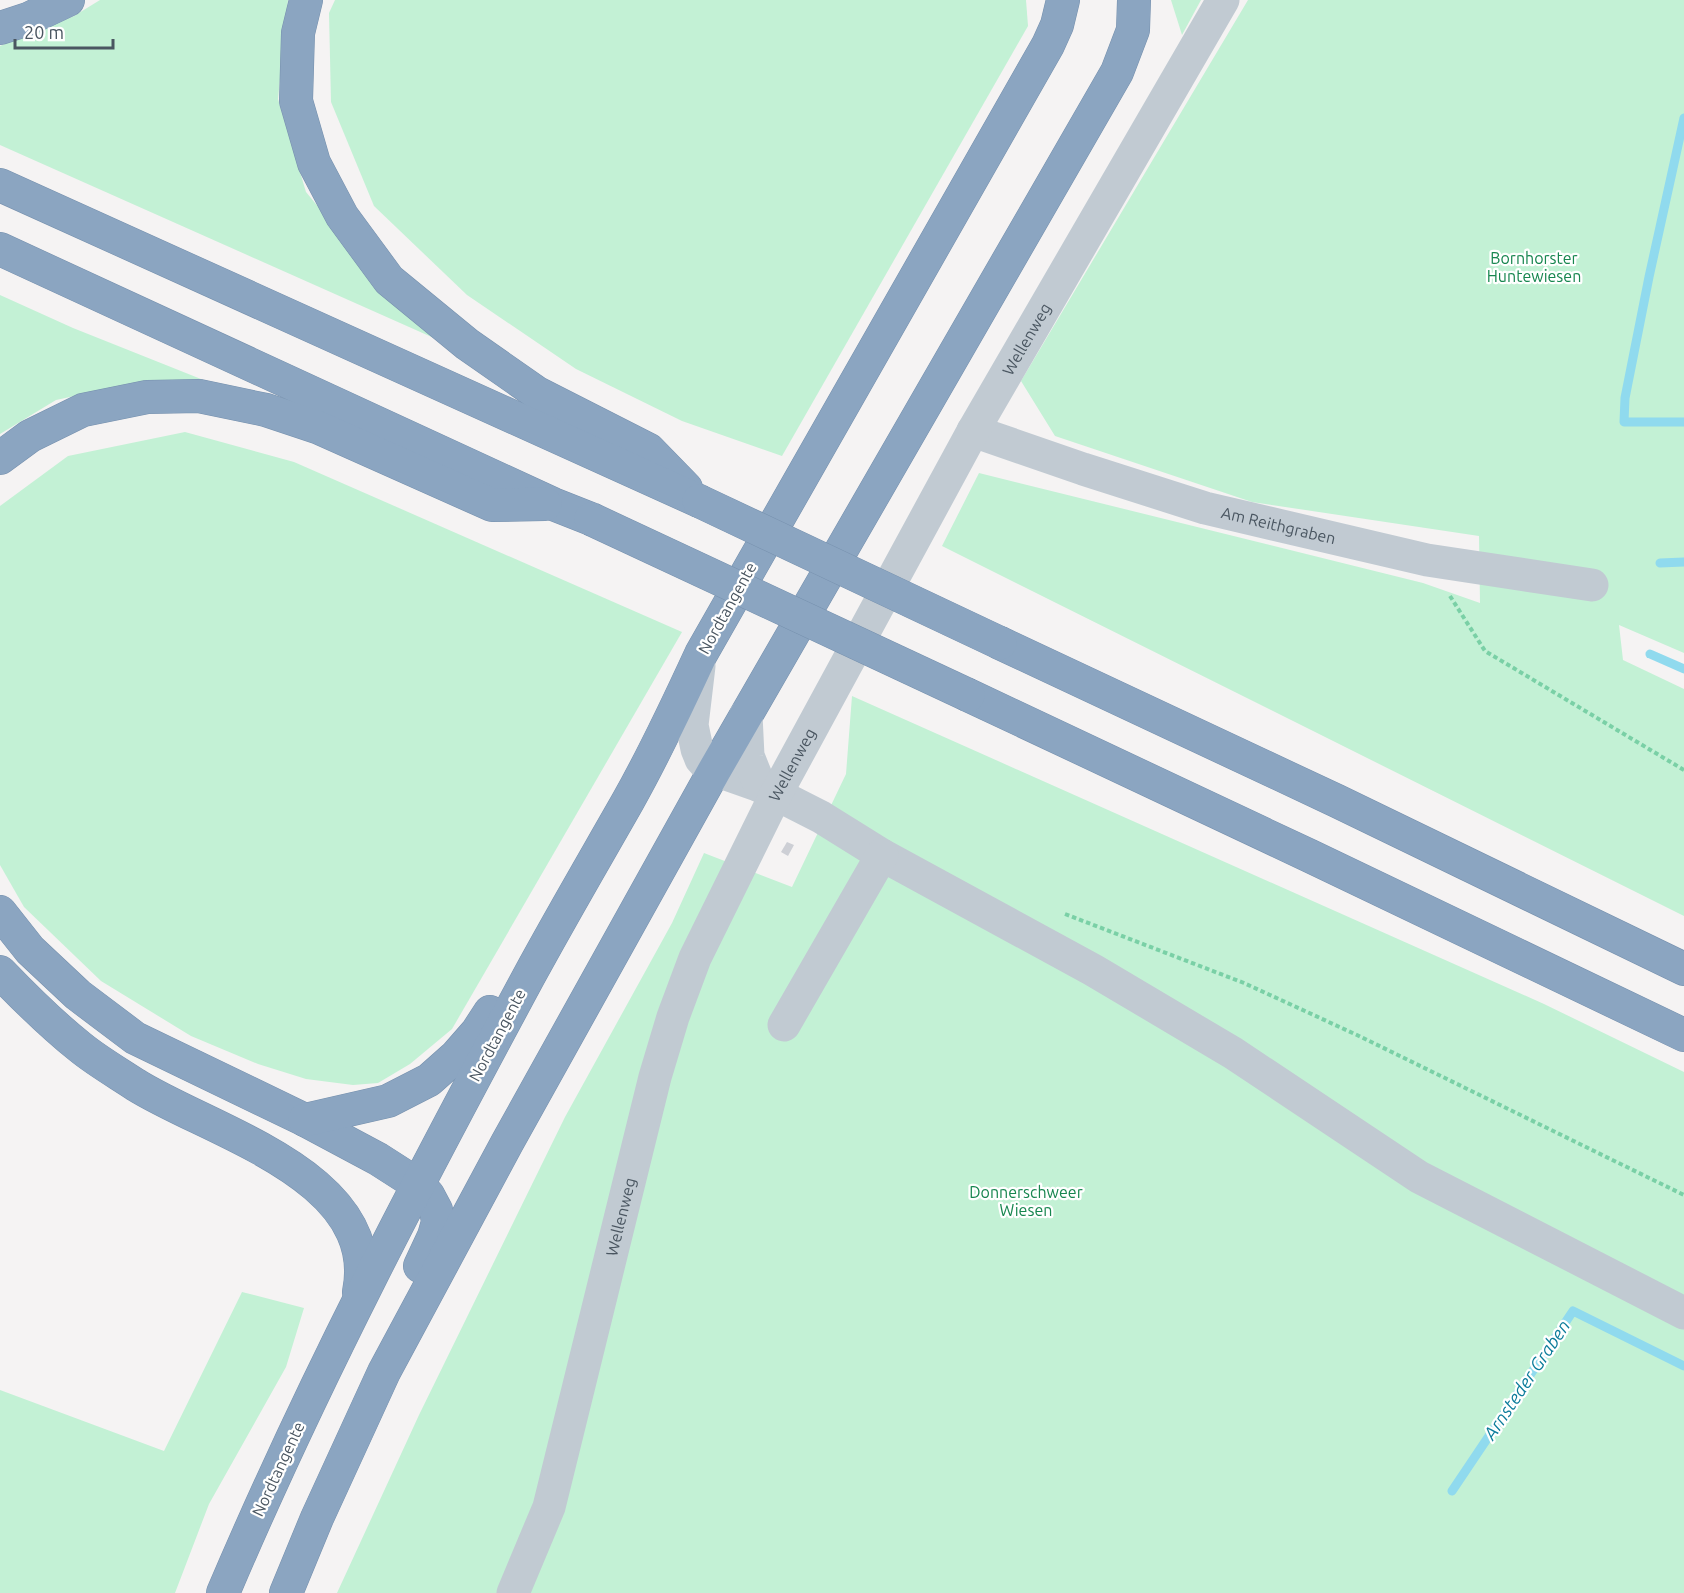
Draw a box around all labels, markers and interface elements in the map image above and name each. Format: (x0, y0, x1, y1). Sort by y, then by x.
scale bar (15, 12, 112, 50)
text: 20 m (24, 22, 64, 42)
park label: Bornhorster Huntewiesen (1487, 249, 1581, 285)
street label: Wellenweg (998, 300, 1054, 378)
street label: Am Reithgraben (1220, 503, 1337, 547)
street label: Nordtangente (694, 559, 760, 657)
street label: Wellenweg (765, 725, 819, 804)
street label: Nordtangente (465, 986, 529, 1084)
street label: Wellenweg (602, 1176, 639, 1258)
park label: Donnerschweer Wiesen (969, 1183, 1083, 1219)
water label: Arnsteder Graben (1478, 1316, 1573, 1444)
street label: Nordtangente (248, 1419, 308, 1519)

